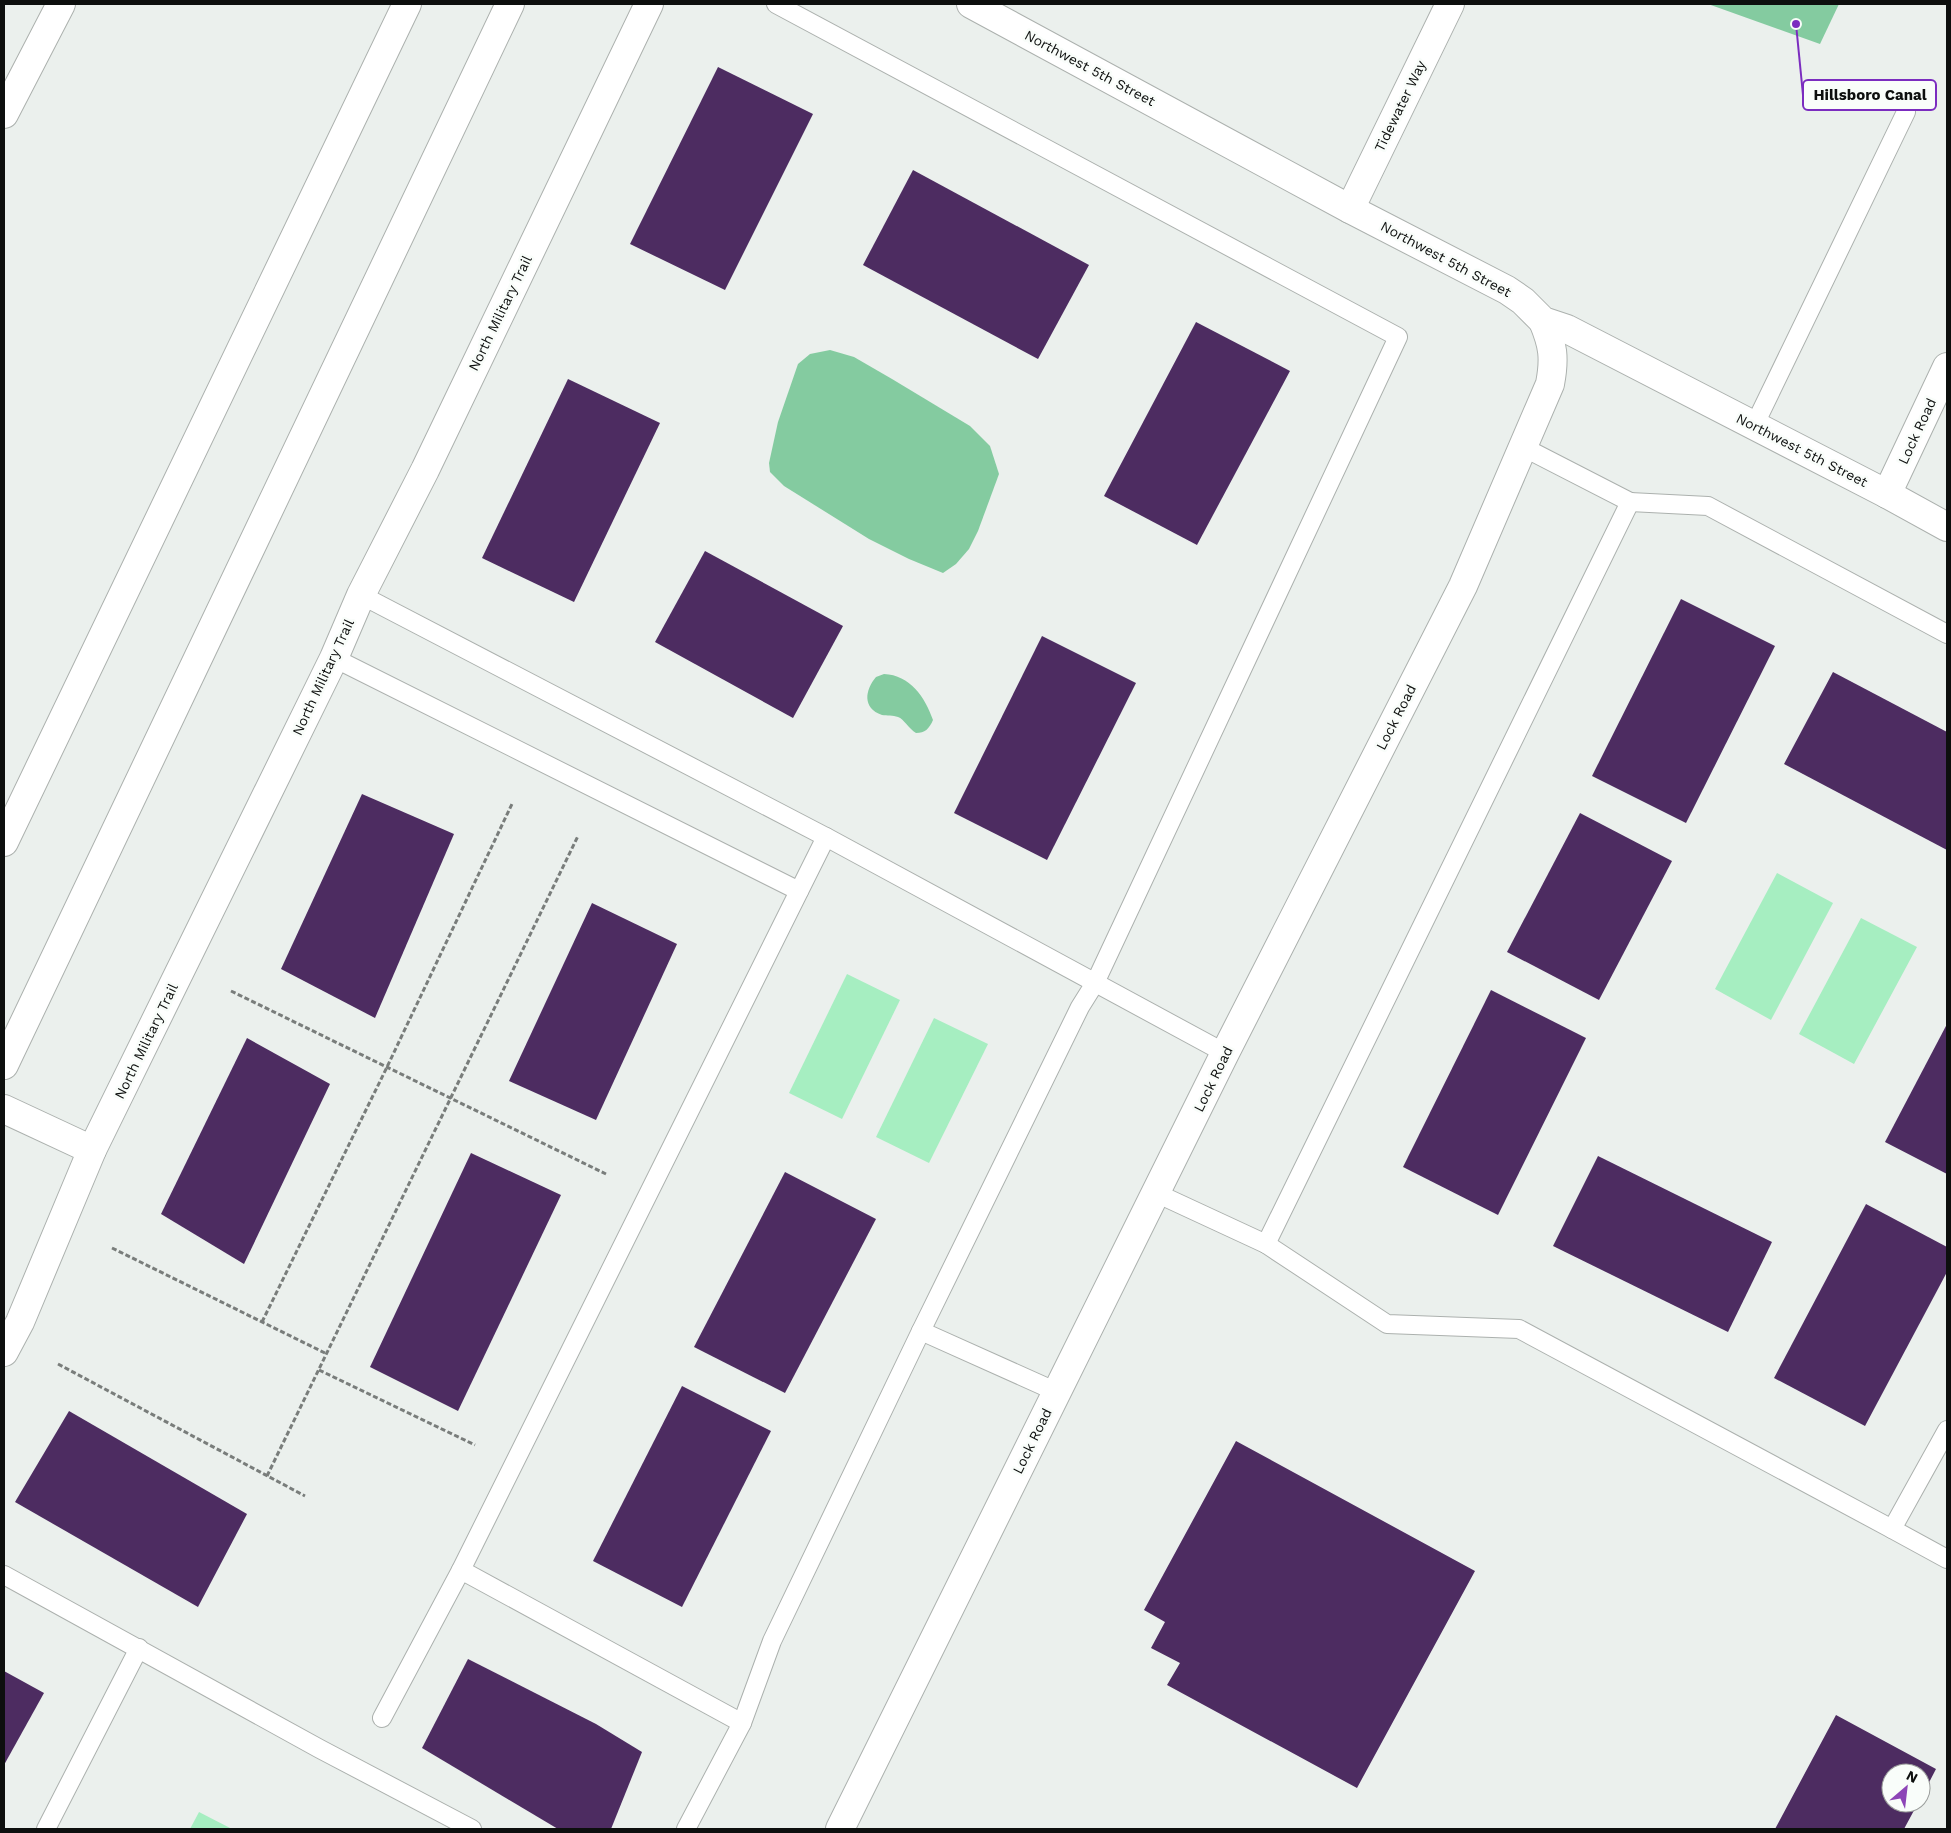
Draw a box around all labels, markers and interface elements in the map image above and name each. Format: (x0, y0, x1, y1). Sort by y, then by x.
street label: Northwest 5th Street (1022, 27, 1158, 109)
street label: Tidewater Way (1371, 57, 1429, 154)
callout: Hillsboro Canal (1803, 80, 1936, 110)
text: Hillsboro Canal (1813, 86, 1927, 104)
street label: Northwest 5th Street (1378, 218, 1514, 300)
street label: North Military Trail (465, 252, 535, 373)
street label: Lock Road (1895, 395, 1939, 467)
street label: Northwest 5th Street (1734, 410, 1871, 490)
street label: North Military Trail (289, 616, 357, 738)
street label: Lock Road (1373, 682, 1419, 752)
street label: North Military Trail (111, 980, 181, 1101)
street label: Lock Road (1190, 1044, 1236, 1114)
street label: Lock Road (1009, 1406, 1055, 1476)
north arrow (1881, 1763, 1931, 1813)
text: N (1904, 1767, 1920, 1786)

